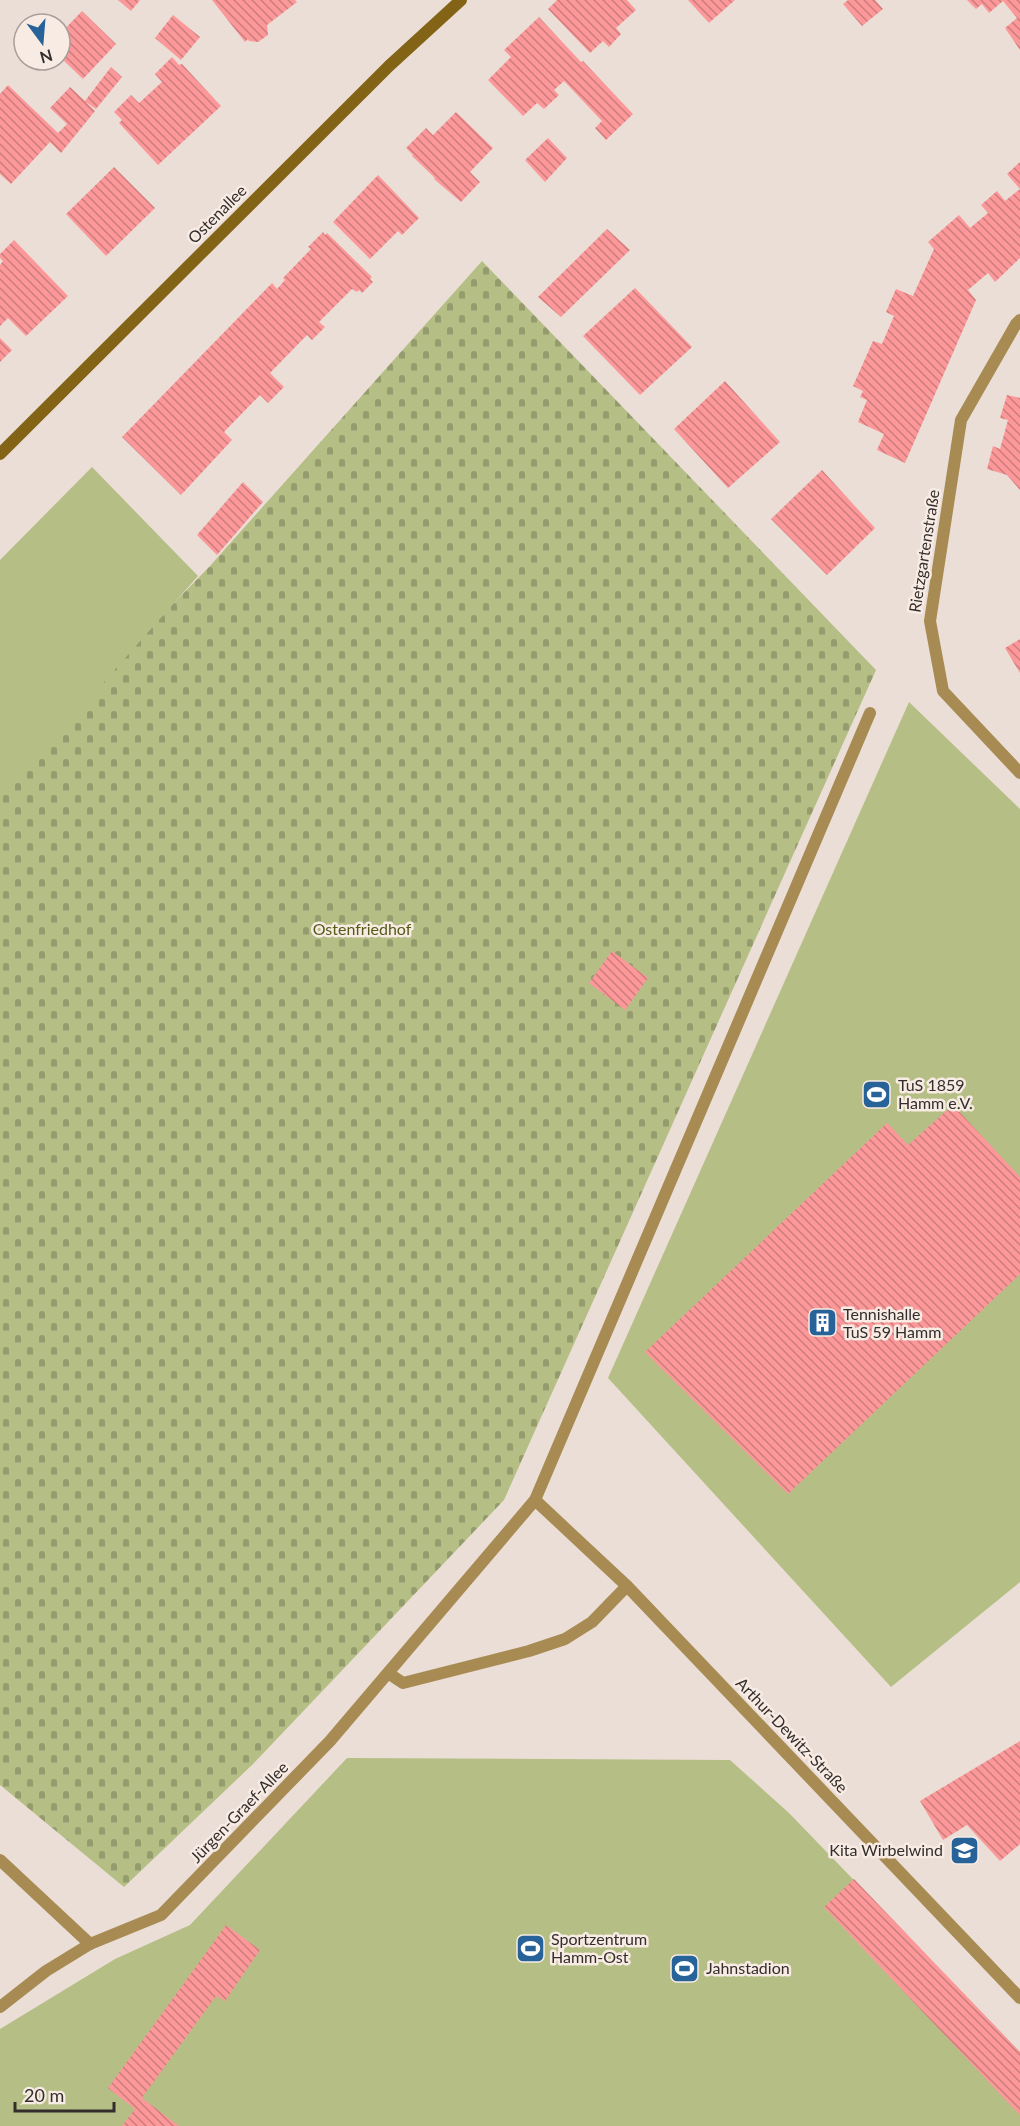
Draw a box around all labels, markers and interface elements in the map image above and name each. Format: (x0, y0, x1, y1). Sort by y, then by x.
north arrow (12, 12, 72, 72)
text: N (38, 46, 55, 68)
street label: Ostenallee (183, 180, 250, 247)
street label: Rietzgartenstraße (904, 488, 943, 614)
park label: Ostenfriedhof (313, 919, 412, 938)
place label: TuS 1859 Hamm e.V. (898, 1075, 973, 1112)
sports icon: TuS 1859 Hamm e.V. (861, 1078, 893, 1110)
place label: Tennishalle TuS 59 Hamm (843, 1304, 941, 1341)
building icon: Tennishalle TuS 59 Hamm (806, 1307, 838, 1339)
street label: Arthur-Dewitz-Straße (732, 1673, 852, 1796)
street label: Jürgen-Graef-Allee (186, 1757, 292, 1866)
school or university icon: Kita Wirbelwind (948, 1834, 980, 1866)
place label: Kita Wirbelwind (829, 1840, 943, 1859)
place label: Sportzentrum Hamm-Ost (551, 1929, 647, 1966)
sports icon: Sportzentrum Hamm-Ost (514, 1932, 546, 1964)
sports icon: Jahnstadion (669, 1952, 701, 1984)
place label: Jahnstadion (706, 1958, 790, 1977)
scale bar (15, 2075, 114, 2113)
text: 20 m (24, 2084, 64, 2106)

